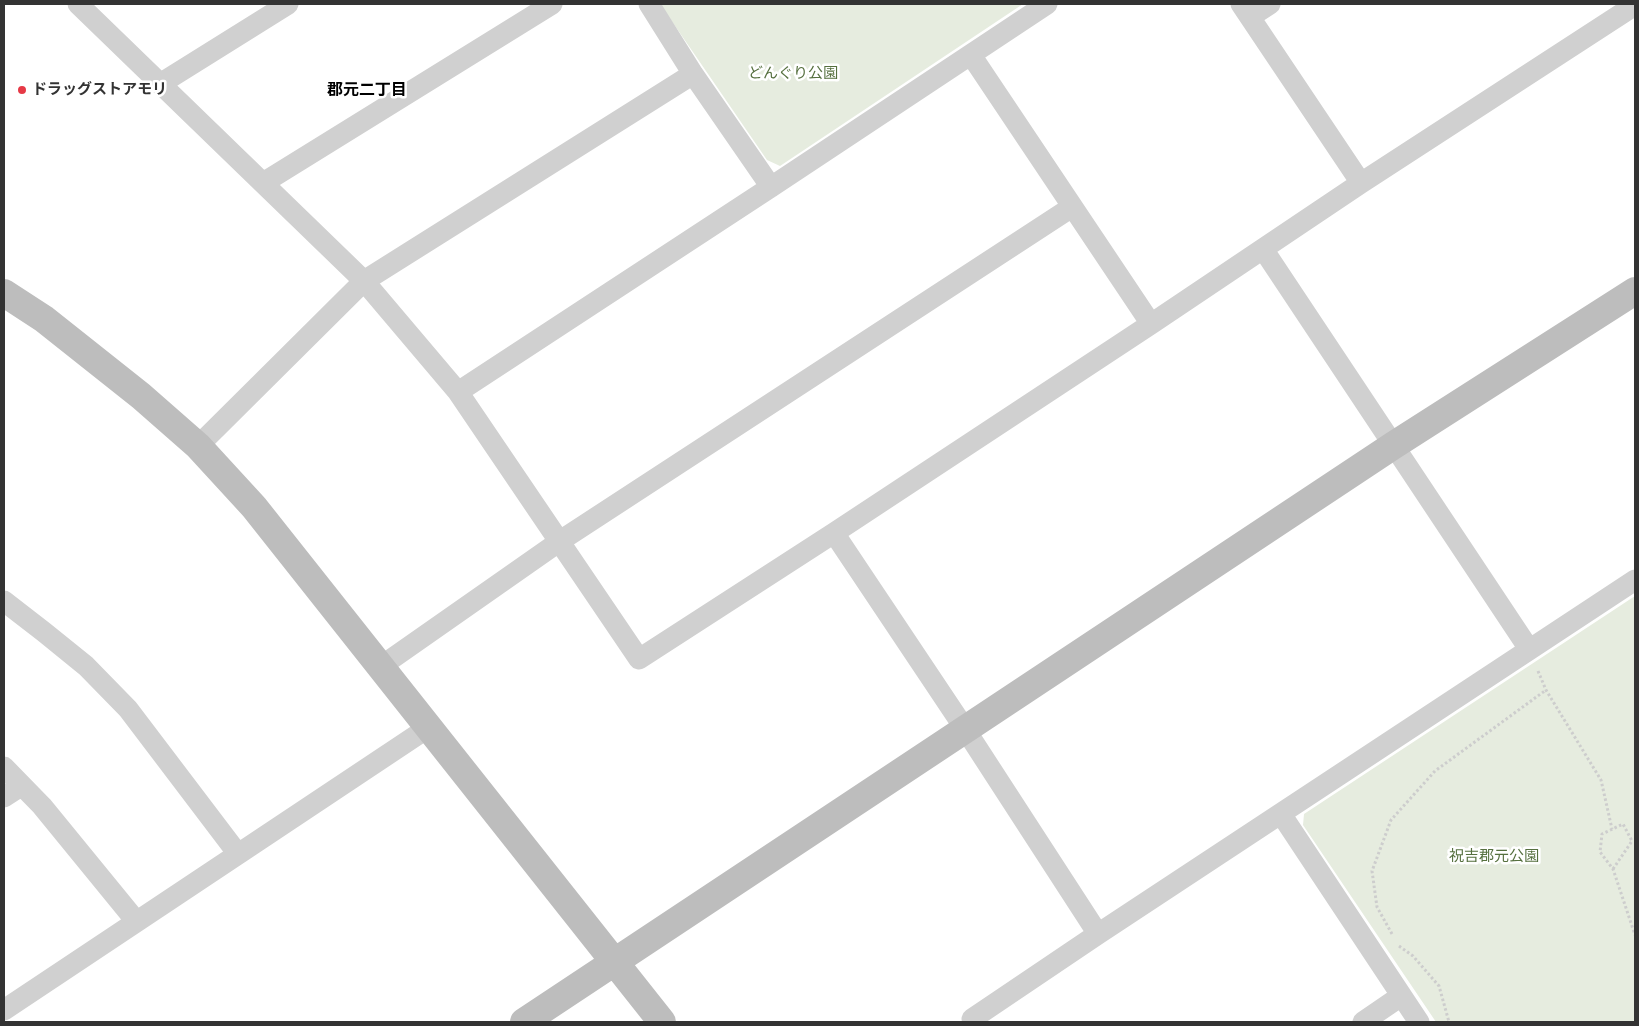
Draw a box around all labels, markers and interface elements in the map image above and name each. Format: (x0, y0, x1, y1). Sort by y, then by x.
park label: どんぐり公園 (748, 65, 838, 83)
place label: ドラッグストアモリ (32, 81, 167, 99)
district label: 郡元二丁目 (327, 81, 407, 101)
marker: ドラッグストアモリ (16, 84, 28, 96)
park label: 祝吉郡元公園 (1449, 848, 1539, 866)

